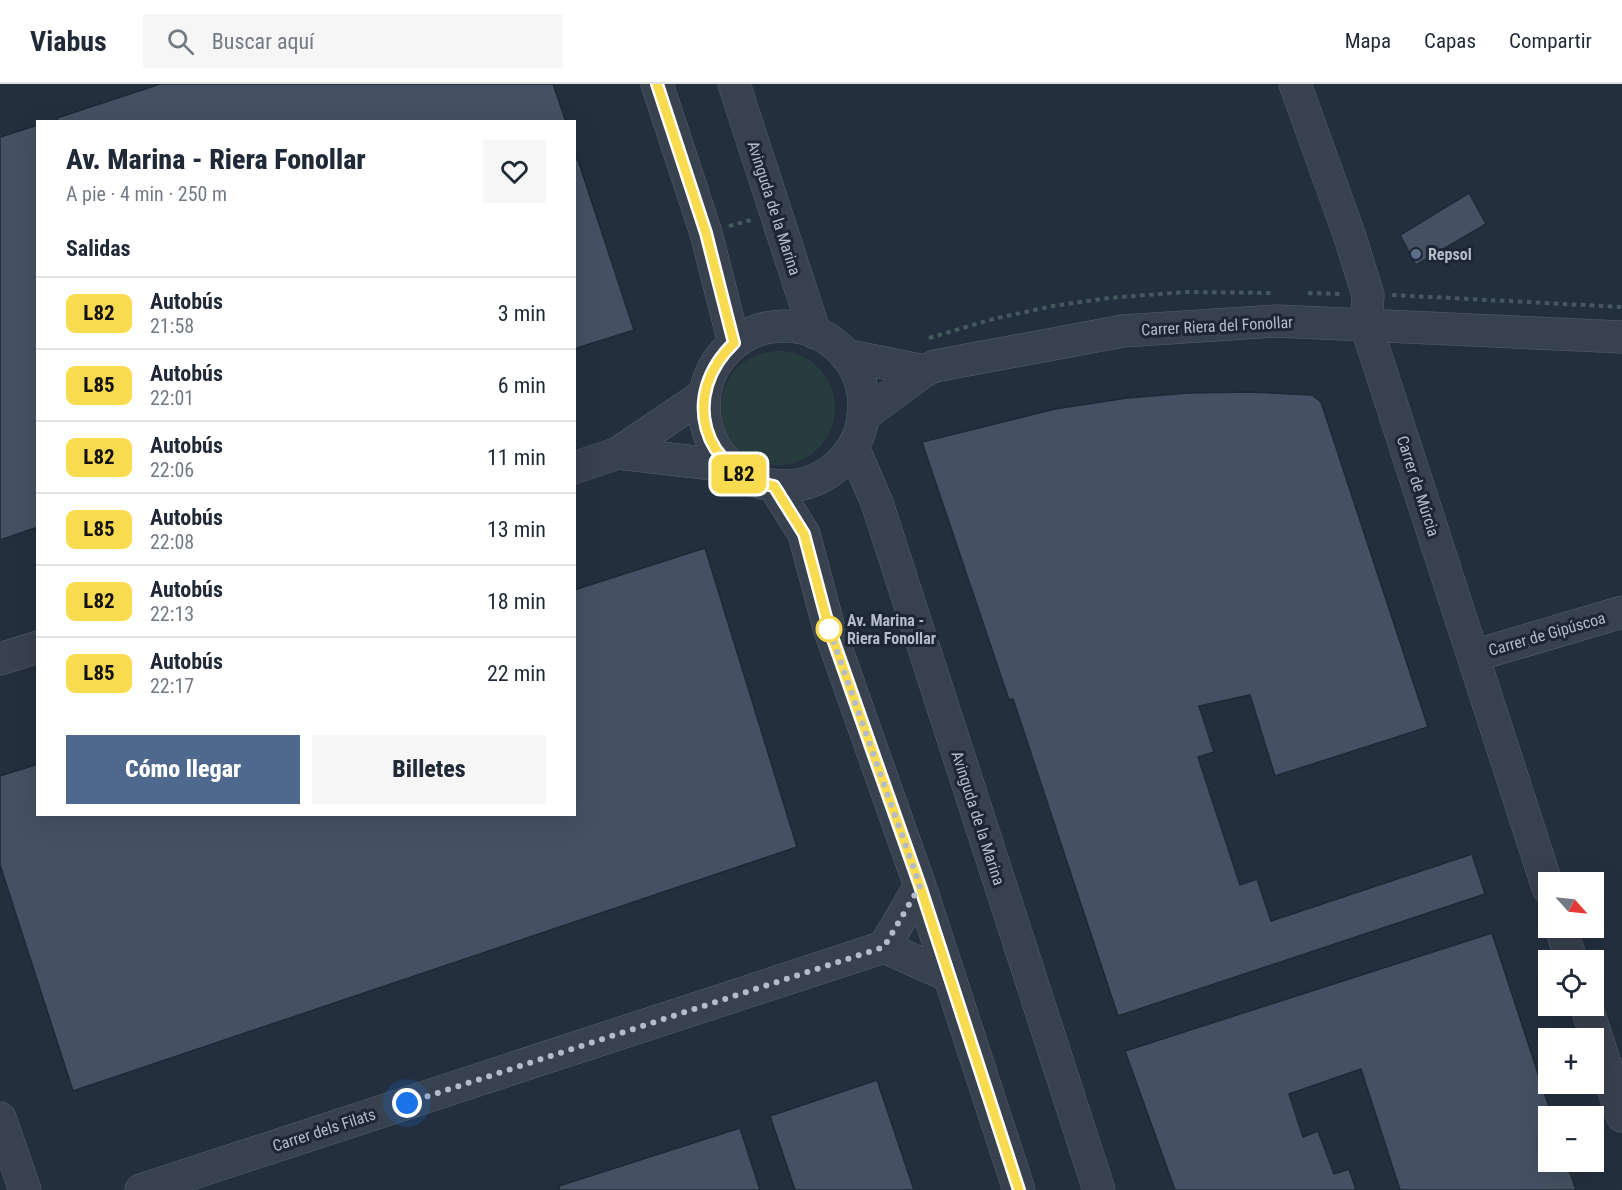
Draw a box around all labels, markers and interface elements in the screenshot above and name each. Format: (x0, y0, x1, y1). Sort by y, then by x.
search box (143, 14, 563, 68)
text: Viabus (30, 25, 107, 58)
icon: search (164, 25, 197, 58)
text: Buscar aquí (212, 29, 314, 54)
text: Mapa (1345, 29, 1391, 53)
text: Capas (1424, 29, 1476, 53)
text: Compartir (1509, 29, 1592, 53)
street label: Avinguda de la Marina (743, 139, 805, 277)
button: heart (483, 140, 546, 203)
text: Av. Marina - Riera Fonollar (66, 143, 366, 176)
text: A pie · 4 min · 250 m (66, 182, 227, 206)
text: Salidas (66, 236, 131, 261)
place label: Repsol (1428, 245, 1472, 264)
marker: Repsol (1409, 247, 1423, 261)
text: Autobús (150, 289, 223, 314)
text: L82 (83, 301, 115, 325)
text: 3 min (498, 301, 546, 326)
street label: Carrer Riera del Fonollar (1141, 313, 1293, 339)
text: 21:58 (150, 314, 194, 338)
text: Autobús (150, 361, 223, 386)
text: L85 (83, 373, 115, 397)
text: 6 min (498, 373, 546, 398)
text: 22:01 (150, 386, 194, 410)
text: Autobús (150, 433, 223, 458)
street label: Carrer de Múrcia (1393, 433, 1443, 539)
text: L82 (83, 445, 115, 469)
text: 11 min (487, 445, 546, 470)
line badge: L82 (704, 454, 774, 494)
text: 22:06 (150, 458, 194, 482)
text: L82 (723, 462, 755, 486)
text: Autobús (150, 505, 223, 530)
text: L85 (83, 517, 115, 541)
text: 13 min (487, 517, 546, 542)
text: 22:08 (150, 530, 194, 554)
text: Autobús (150, 577, 223, 602)
text: L82 (83, 589, 115, 613)
text: 18 min (487, 589, 546, 614)
text: 22:13 (150, 602, 194, 626)
street label: Carrer de Gipúscoa (1486, 608, 1608, 660)
place label: Av. Marina - Riera Fonollar (847, 611, 936, 648)
marker: Av. Marina - Riera Fonollar (816, 616, 842, 642)
text: Autobús (150, 649, 223, 674)
text: L85 (83, 661, 115, 685)
text: 22 min (487, 661, 546, 686)
text: 22:17 (150, 674, 194, 698)
button: Cómo llegar (66, 735, 300, 804)
button: Billetes (312, 735, 546, 804)
street label: Avinguda de la Marina (947, 749, 1009, 887)
north arrow (1538, 872, 1604, 938)
map controls (1538, 872, 1604, 1172)
button: locate (1538, 950, 1604, 1016)
button: + (1538, 1028, 1604, 1094)
your location (392, 1088, 422, 1118)
street label: Carrer dels Filats (270, 1104, 378, 1156)
button: − (1538, 1106, 1604, 1172)

